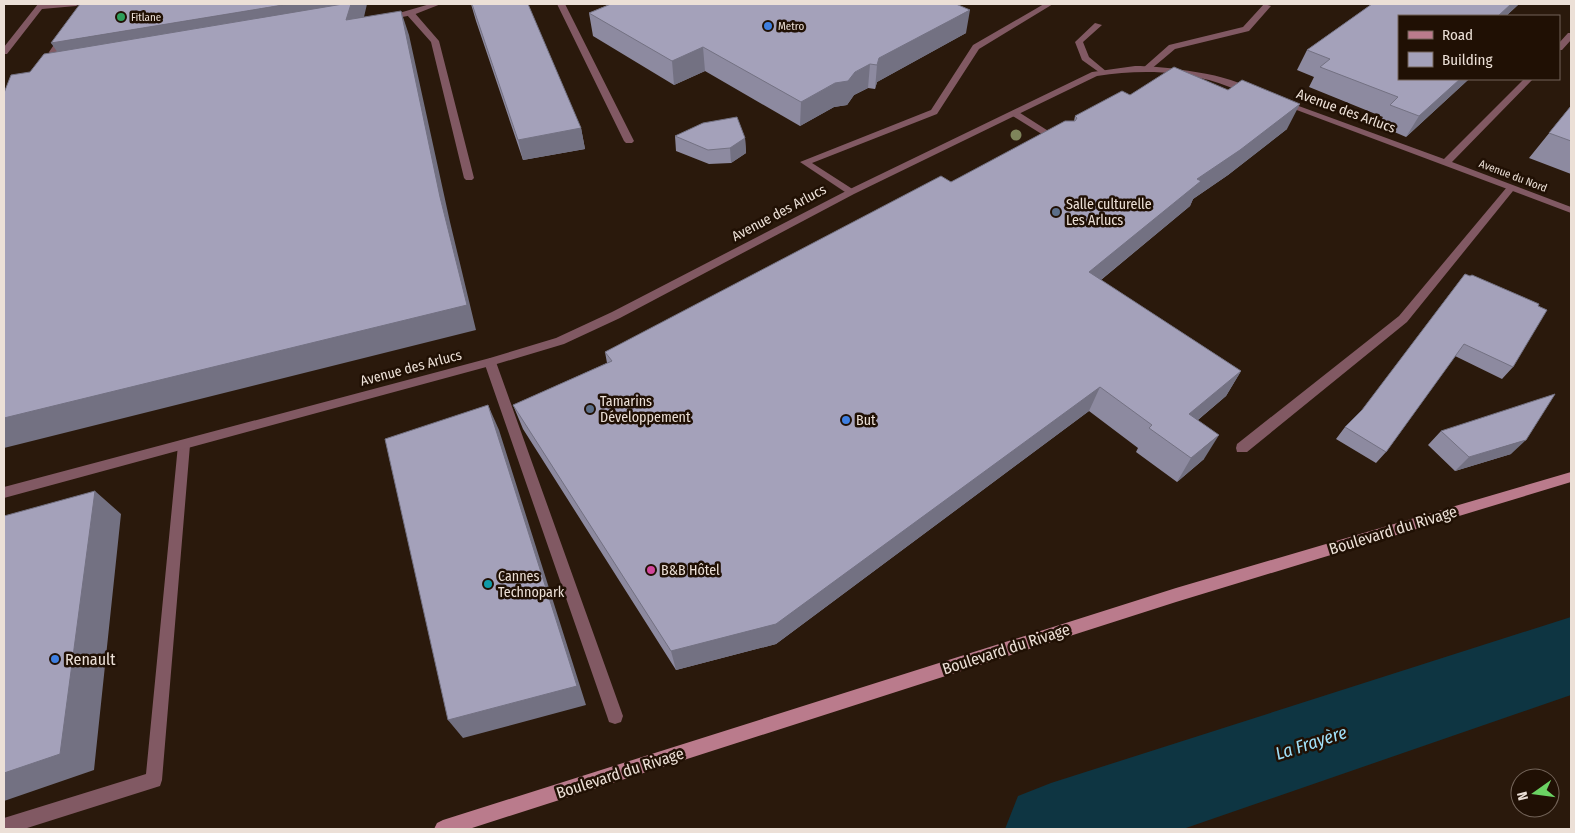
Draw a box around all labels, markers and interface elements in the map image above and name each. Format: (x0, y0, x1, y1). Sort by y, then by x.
marker: Fitlane (115, 11, 127, 23)
place label: Fitlane (131, 11, 161, 24)
legend (1398, 15, 1560, 80)
marker: Metro (762, 20, 774, 32)
place label: Metro (778, 20, 804, 33)
text: Road (1442, 26, 1473, 44)
text: Building (1442, 51, 1493, 69)
street label: Avenue des Arlucs (1294, 85, 1398, 137)
street label: Avenue du Nord (1477, 157, 1549, 195)
street label: Avenue des Arlucs (729, 181, 829, 245)
place label: Salle culturelle Les Arlucs (1066, 196, 1152, 229)
marker: Salle culturelle Les Arlucs (1050, 206, 1062, 218)
street label: Avenue des Arlucs (358, 346, 464, 390)
place label: Tamarins Développement (600, 393, 691, 426)
marker: Tamarins Développement (584, 403, 596, 415)
place label: But (856, 412, 876, 429)
marker: But (840, 414, 852, 426)
street label: Boulevard du Rivage (1327, 501, 1459, 559)
place label: B&B Hôtel (661, 562, 720, 579)
marker: B&B Hôtel (645, 564, 657, 576)
place label: Cannes Technopark (498, 568, 565, 601)
marker: Cannes Technopark (482, 578, 494, 590)
street label: Boulevard du Rivage (940, 619, 1072, 679)
place label: Renault (65, 650, 116, 669)
marker: Renault (49, 653, 61, 665)
water label: La Frayère (1272, 721, 1350, 765)
street label: Boulevard du Rivage (554, 743, 686, 803)
north arrow (1510, 768, 1560, 818)
text: N (1514, 790, 1532, 802)

